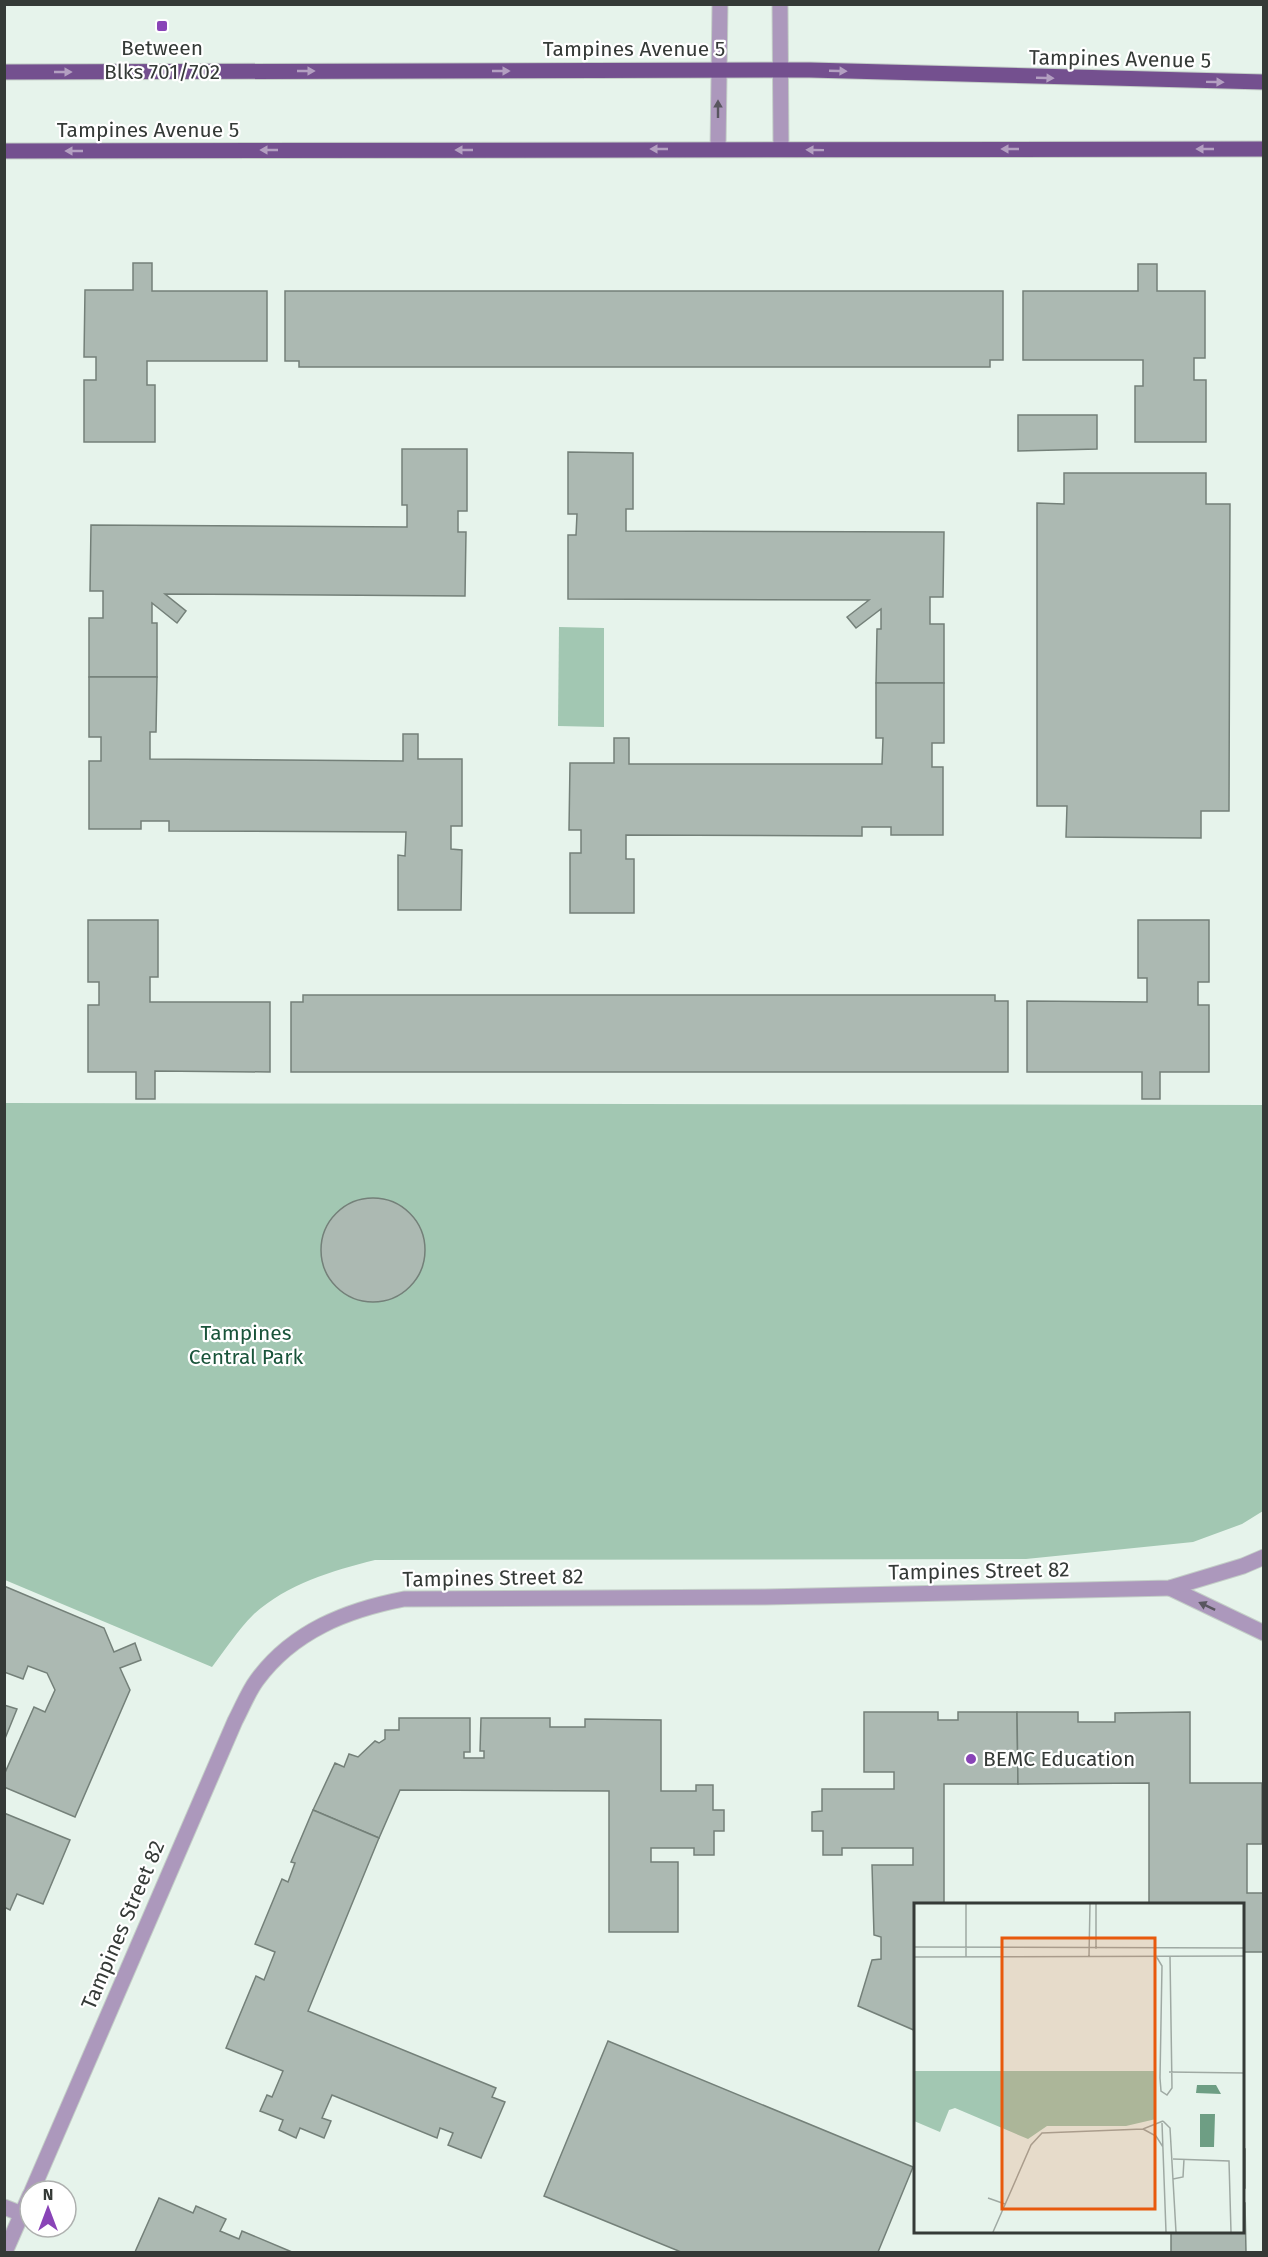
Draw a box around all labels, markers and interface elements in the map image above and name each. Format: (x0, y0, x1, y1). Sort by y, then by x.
marker: Between Blks 701/702 (155, 19, 169, 33)
place label: Between Blks 701/702 (104, 35, 220, 85)
street label: Tampines Avenue 5 (543, 36, 725, 62)
street label: Tampines Avenue 5 (1029, 44, 1211, 74)
one-way arrow (296, 66, 315, 76)
one-way arrow (491, 66, 510, 76)
one-way arrow (829, 66, 848, 75)
one-way arrow (53, 67, 72, 77)
one-way arrow (1035, 73, 1054, 83)
one-way arrow (1206, 77, 1225, 87)
one-way arrow (713, 100, 723, 119)
street label: Tampines Avenue 5 (57, 117, 239, 143)
one-way arrow (650, 144, 669, 154)
one-way arrow (1001, 144, 1020, 154)
one-way arrow (1196, 144, 1215, 154)
one-way arrow (260, 145, 279, 155)
one-way arrow (455, 145, 474, 155)
one-way arrow (806, 145, 825, 155)
one-way arrow (65, 146, 84, 156)
park label: Tampines Central Park (189, 1320, 303, 1370)
street label: Tampines Street 82 (888, 1556, 1070, 1586)
street label: Tampines Street 82 (402, 1563, 584, 1593)
one-way arrow (1199, 1602, 1216, 1611)
place label: BEMC Education (983, 1746, 1135, 1772)
marker: BEMC Education (964, 1752, 978, 1766)
street label: Tampines Street 82 (76, 1837, 170, 2013)
inset map (914, 1903, 1244, 2233)
north arrow (18, 2179, 78, 2239)
text: N (43, 2185, 53, 2204)

